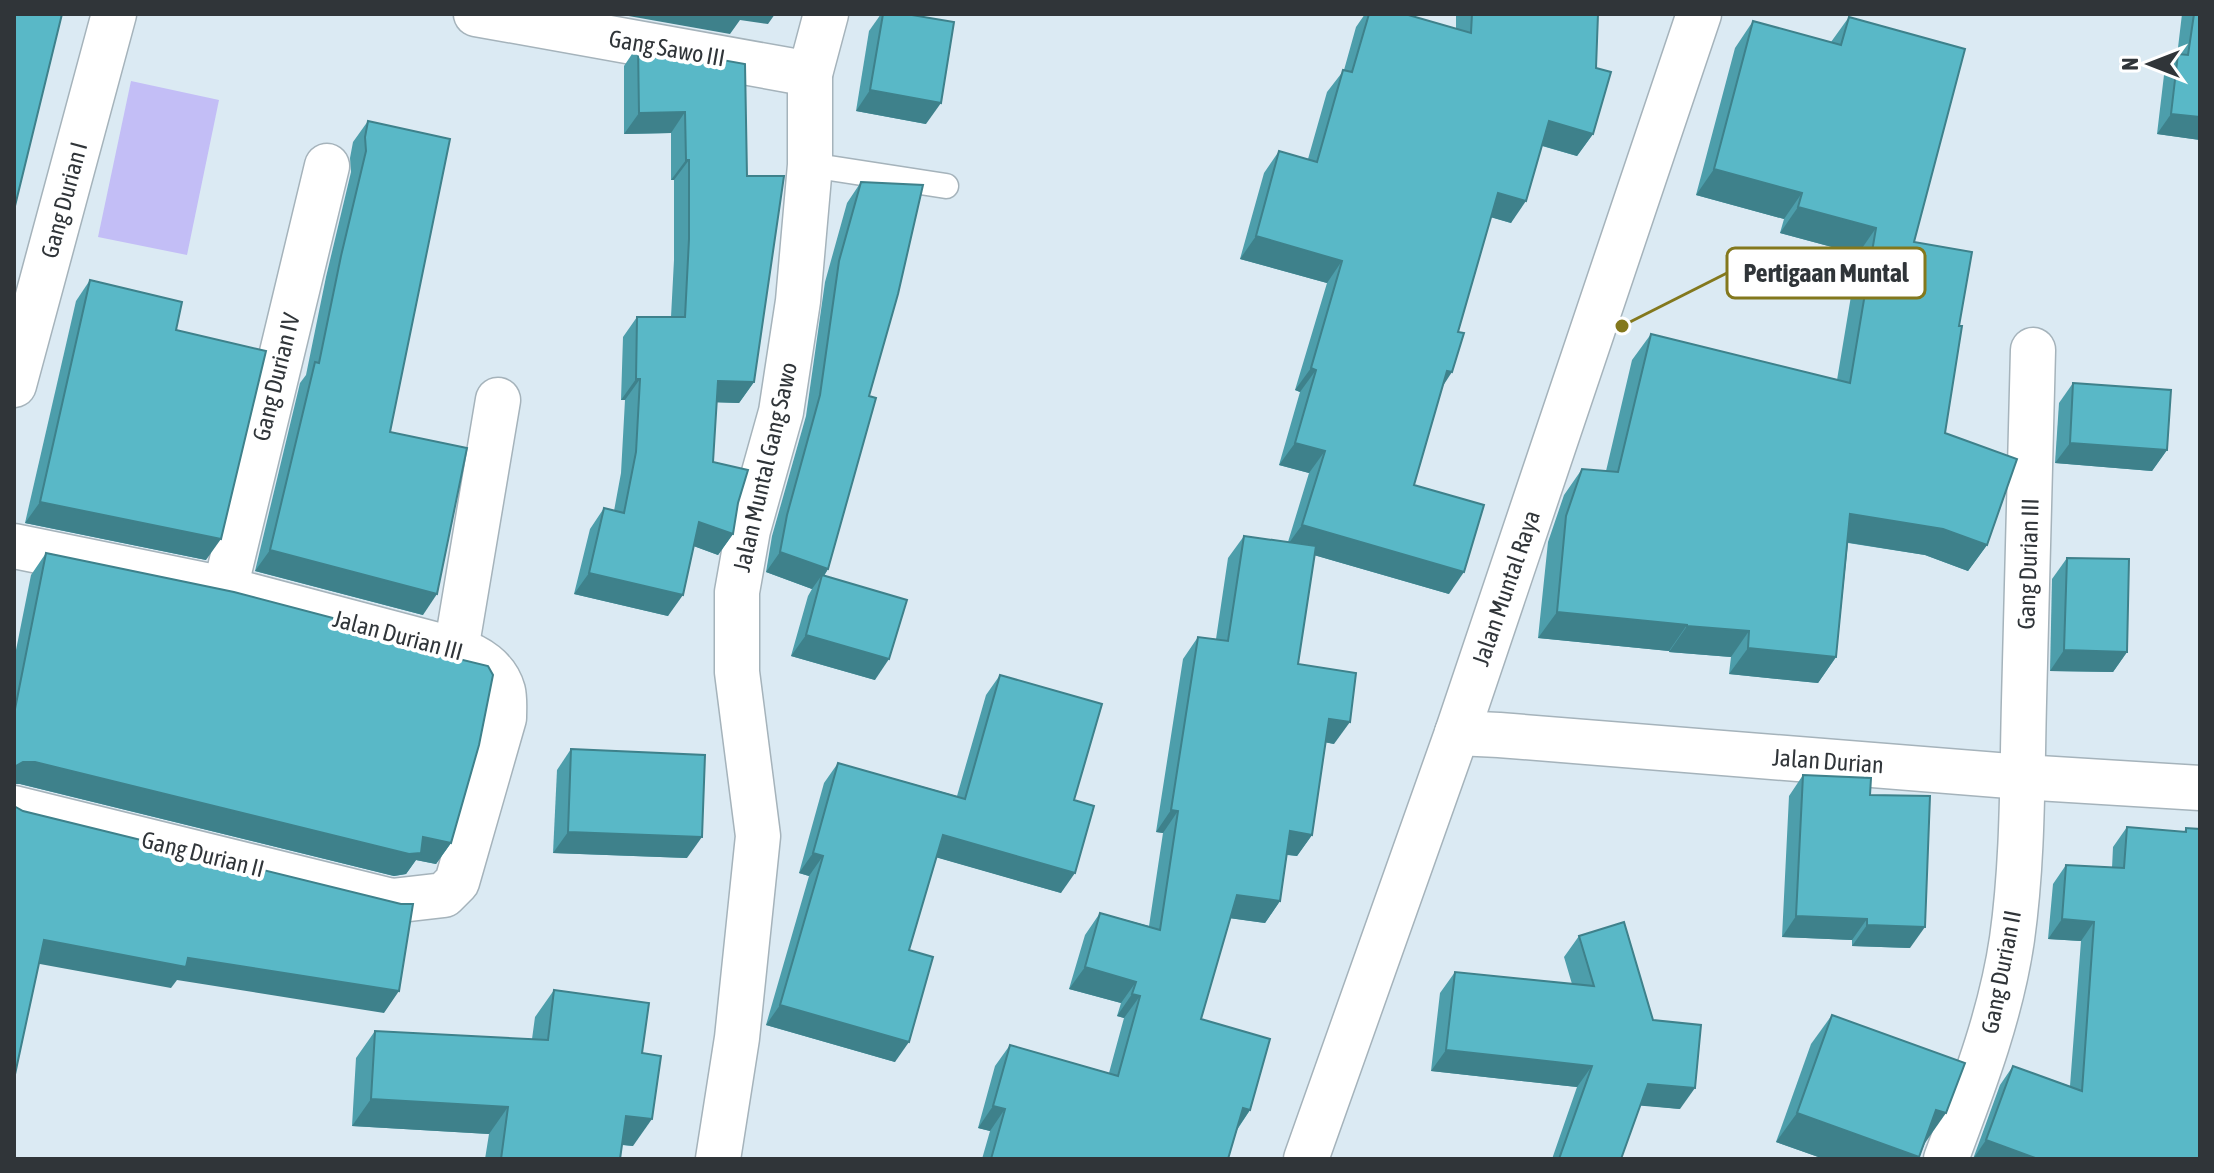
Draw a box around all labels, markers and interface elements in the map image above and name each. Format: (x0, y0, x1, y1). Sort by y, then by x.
north arrow (2110, 24, 2190, 104)
street label: Gang Sawo III (607, 25, 727, 71)
text: N (2117, 58, 2143, 70)
street label: Gang Durian I (36, 139, 92, 261)
callout: Pertigaan Muntal (1727, 248, 1925, 298)
text: Pertigaan Muntal (1743, 258, 1910, 288)
street label: Gang Durian IV (247, 310, 305, 444)
street label: Jalan Muntal Gang Sawo (728, 360, 802, 574)
street label: Gang Durian III (2012, 498, 2044, 630)
street label: Jalan Muntal Raya (1467, 507, 1545, 669)
street label: Jalan Durian III (330, 605, 466, 665)
street label: Jalan Durian (1771, 744, 1885, 778)
street label: Gang Durian II (139, 826, 267, 882)
street label: Gang Durian II (1976, 908, 2026, 1036)

